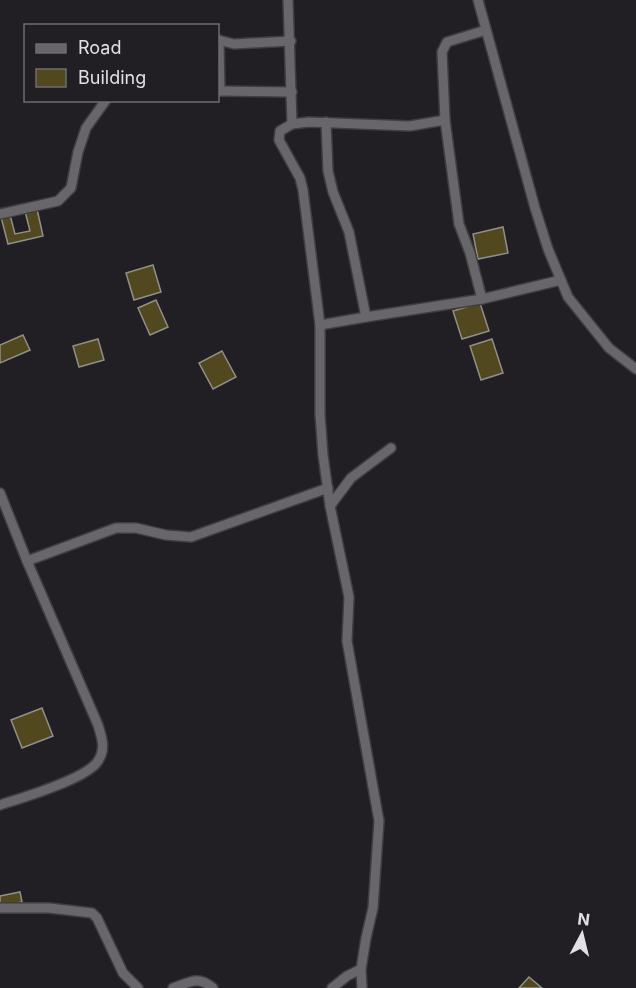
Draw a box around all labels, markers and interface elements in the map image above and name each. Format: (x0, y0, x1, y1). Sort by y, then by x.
legend (24, 24, 219, 102)
text: Road (78, 37, 121, 58)
text: Building (78, 67, 146, 88)
north arrow (552, 904, 612, 964)
text: N (577, 908, 591, 930)

